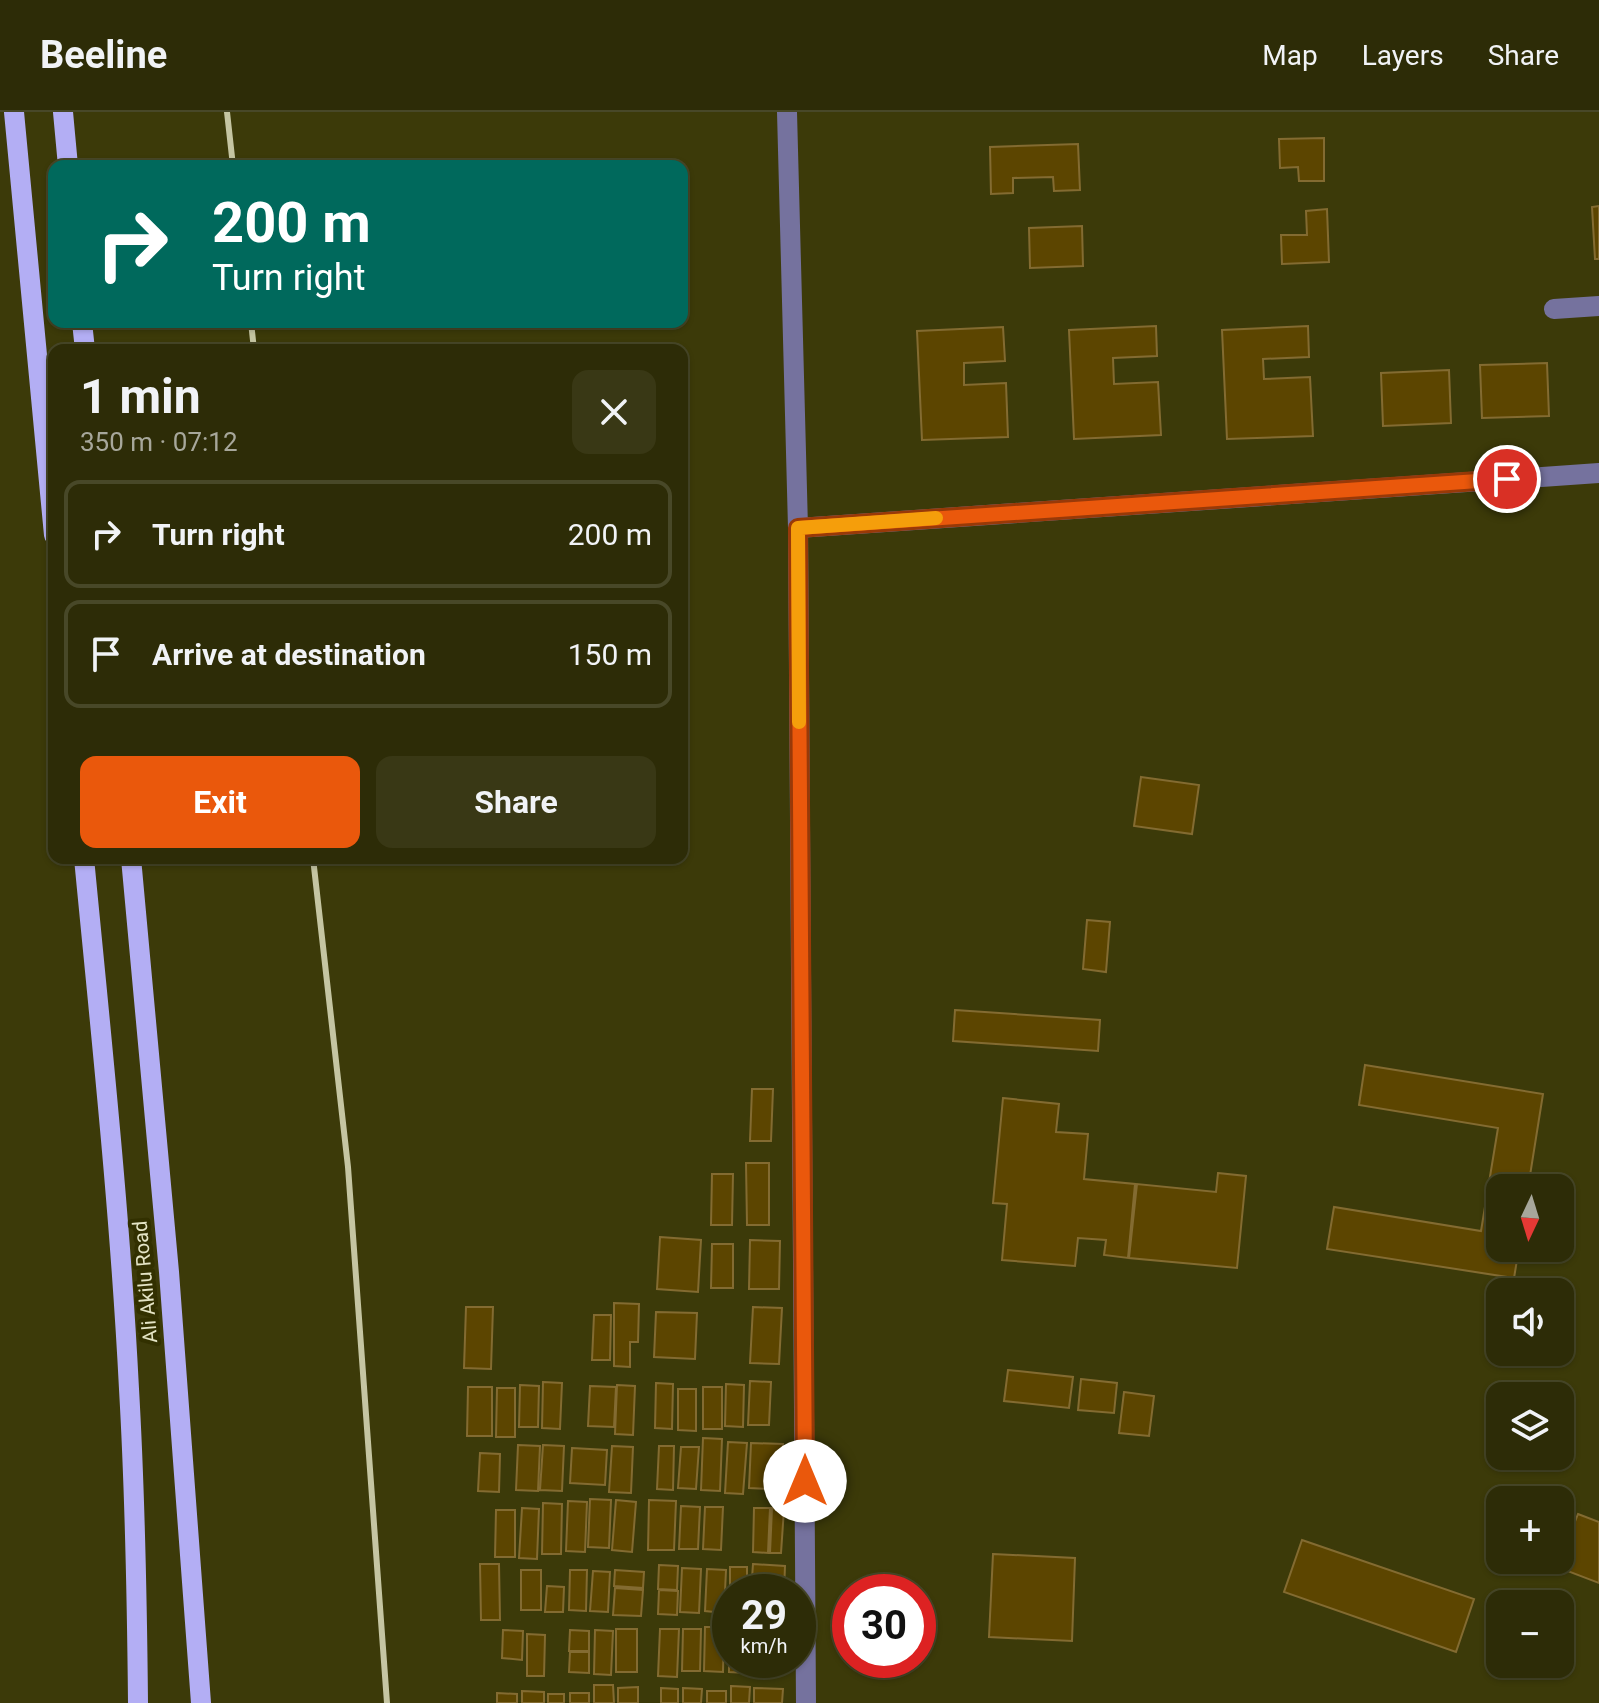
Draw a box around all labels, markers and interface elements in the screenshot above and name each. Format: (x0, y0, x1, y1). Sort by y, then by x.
text: Beeline (40, 33, 167, 77)
text: Map (1262, 39, 1318, 72)
text: Layers (1362, 39, 1444, 72)
text: Share (1488, 39, 1559, 72)
text: 200 m (212, 190, 371, 256)
icon: right (80, 192, 184, 296)
text: Turn right (212, 257, 365, 299)
text: 1 min (80, 368, 201, 425)
button: close (572, 370, 656, 454)
text: 350 m · 07:12 (80, 427, 238, 457)
pin (1473, 445, 1541, 513)
icon: arrive (1485, 457, 1529, 501)
icon: right (84, 512, 128, 556)
text: Turn right (152, 517, 285, 552)
text: 200 m (568, 517, 652, 552)
icon: arrive (84, 632, 128, 676)
text: Arrive at destination (152, 637, 426, 672)
text: 150 m (568, 637, 652, 672)
button: Exit (80, 756, 360, 848)
button: Share (376, 756, 656, 848)
north arrow (1486, 1174, 1574, 1262)
map controls (1486, 1174, 1574, 1678)
street label: Ali Akilu Road (128, 1220, 162, 1344)
button: sound (1486, 1278, 1574, 1366)
button: layers (1486, 1382, 1574, 1470)
position arrow (763, 1439, 847, 1523)
button: + (1486, 1486, 1574, 1574)
speed limit sign: 30 (832, 1574, 936, 1678)
button: − (1486, 1590, 1574, 1678)
text: 29 (741, 1592, 787, 1639)
text: km/h (741, 1634, 787, 1658)

